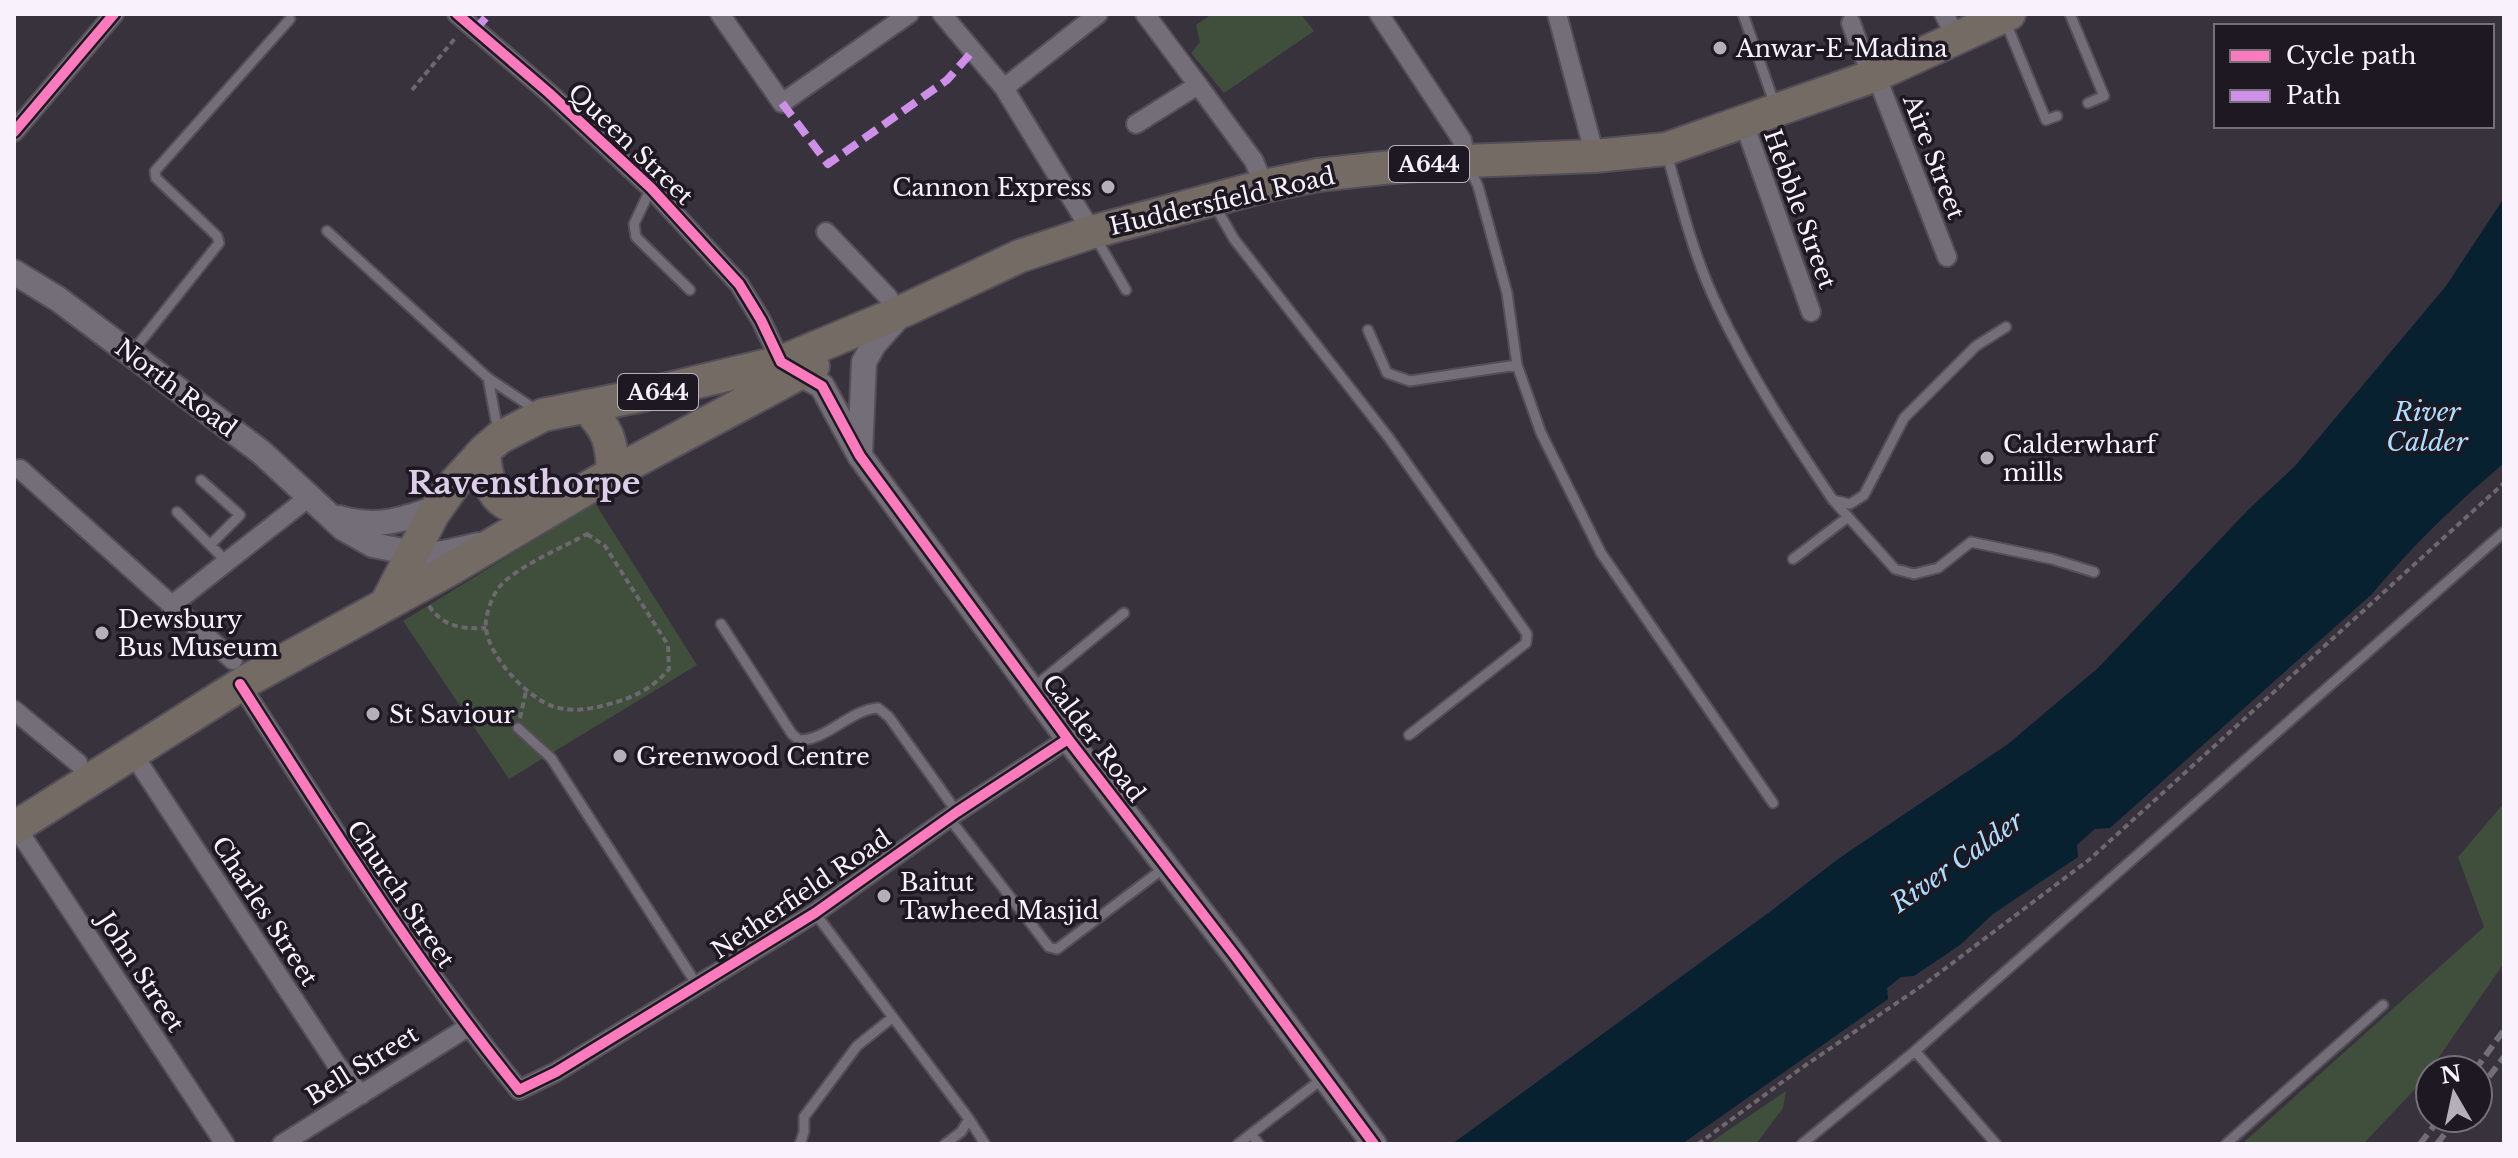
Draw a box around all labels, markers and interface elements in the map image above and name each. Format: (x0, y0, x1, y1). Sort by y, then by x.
legend (2214, 24, 2494, 128)
place label: Anwar-E-Madina (1735, 34, 1948, 63)
marker: Anwar-E-Madina (1711, 39, 1729, 57)
text: Cycle path (2286, 41, 2417, 70)
street label: Queen Street (563, 77, 699, 211)
text: Path (2286, 81, 2341, 110)
street label: Aire Street (1897, 90, 1971, 223)
street label: Hebble Street (1758, 125, 1842, 293)
road number: A644 (1389, 146, 1469, 182)
street label: Huddersfield Road (1106, 161, 1338, 241)
place label: Cannon Express (892, 173, 1092, 202)
marker: Cannon Express (1099, 178, 1117, 196)
street label: North Road (110, 333, 242, 443)
road number: A644 (618, 374, 698, 410)
water label: River Calder (2386, 396, 2469, 458)
place label: Calderwharf mills (2003, 430, 2159, 487)
marker: Calderwharf mills (1978, 449, 1996, 467)
district label: Ravensthorpe (407, 463, 641, 503)
place label: Dewsbury Bus Museum (118, 605, 279, 662)
marker: Dewsbury Bus Museum (93, 624, 111, 642)
street label: Calder Road (1037, 669, 1151, 807)
place label: St Saviour (389, 700, 515, 729)
marker: St Saviour (364, 705, 382, 723)
place label: Greenwood Centre (636, 742, 870, 771)
marker: Greenwood Centre (611, 747, 629, 765)
water label: River Calder (1884, 804, 2030, 920)
street label: Church Street (341, 815, 461, 973)
street label: Netherfield Road (706, 823, 896, 965)
street label: Charles Street (206, 831, 324, 991)
place label: Baitut Tawheed Masjid (900, 868, 1099, 925)
marker: Baitut Tawheed Masjid (875, 887, 893, 905)
street label: John Street (90, 904, 190, 1037)
street label: Bell Street (301, 1019, 423, 1111)
north arrow (2414, 1054, 2494, 1134)
text: N (2439, 1060, 2464, 1090)

